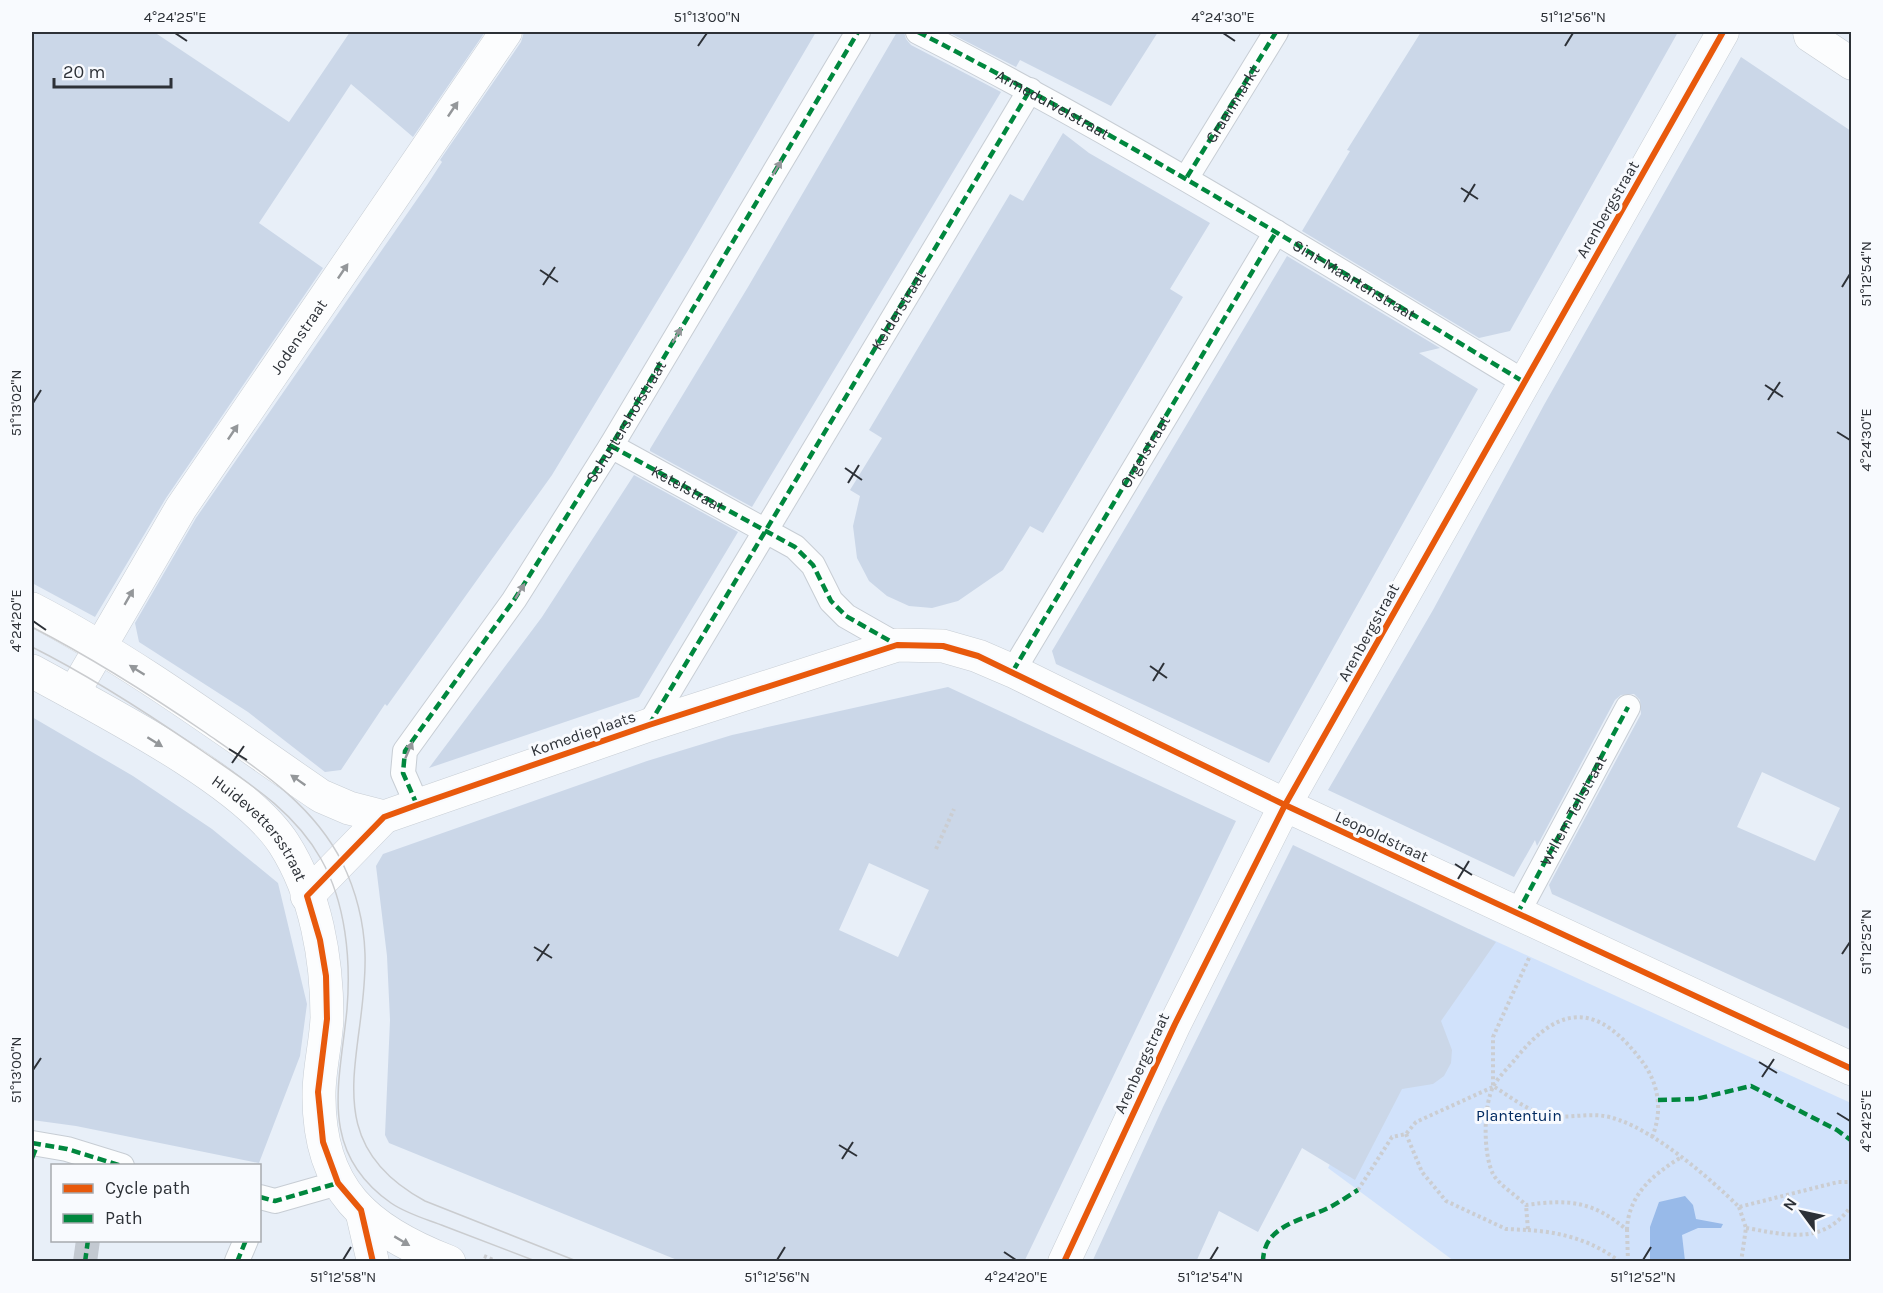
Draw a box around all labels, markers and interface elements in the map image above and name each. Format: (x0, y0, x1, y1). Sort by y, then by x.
text: 4°24'25"E (144, 8, 206, 26)
text: 51°13'00"N (673, 8, 741, 26)
text: 4°24'30"E (1191, 8, 1255, 26)
text: 51°12'56"N (1540, 8, 1606, 26)
scale bar (54, 51, 171, 89)
text: 20 m (63, 61, 105, 83)
street label: Graanmarkt (1201, 61, 1264, 146)
street label: Armeduivelstraat (993, 66, 1113, 143)
one-way arrow (447, 101, 458, 118)
street label: Arenbergstraat (1572, 157, 1643, 261)
one-way arrow (771, 160, 782, 176)
street label: Sint-Maartenstraat (1289, 235, 1419, 324)
text: 51°12'54"N (1857, 241, 1875, 307)
one-way arrow (337, 263, 349, 279)
street label: Kelderstraat (867, 267, 930, 354)
street label: Jodenstraat (266, 296, 331, 378)
one-way arrow (672, 326, 682, 343)
street label: Schuttershofstraat (582, 357, 670, 486)
text: 51°13'02"N (7, 370, 25, 436)
text: 4°24'30"E (1857, 408, 1875, 472)
street label: Orgelstraat (1116, 412, 1174, 491)
one-way arrow (227, 424, 239, 440)
street label: Ketelstraat (648, 461, 728, 517)
street label: Arenbergstraat (1334, 580, 1403, 684)
one-way arrow (514, 583, 525, 599)
one-way arrow (124, 588, 134, 605)
text: 4°24'20"E (7, 589, 25, 653)
one-way arrow (129, 665, 145, 676)
street label: Komedieplaats (528, 707, 638, 760)
one-way arrow (147, 737, 163, 748)
one-way arrow (404, 742, 413, 759)
street label: Willem Tellstraat (1536, 752, 1611, 869)
street label: Huidevettersstraat (208, 771, 311, 884)
one-way arrow (290, 775, 306, 786)
street label: Leopoldstraat (1332, 807, 1431, 866)
text: 51°12'52"N (1857, 909, 1875, 975)
street label: Arenbergstraat (1110, 1010, 1173, 1117)
text: 51°13'00"N (7, 1036, 25, 1104)
text: 4°24'25"E (1857, 1090, 1875, 1152)
park label: Plantentuin (1476, 1106, 1562, 1125)
legend (51, 1164, 261, 1242)
text: Cycle path (105, 1177, 190, 1199)
north arrow (1772, 1182, 1832, 1242)
text: N (1779, 1194, 1801, 1214)
text: Path (105, 1207, 143, 1229)
one-way arrow (394, 1236, 410, 1247)
text: 51°12'58"N (310, 1268, 376, 1286)
text: 51°12'56"N (744, 1268, 810, 1286)
text: 4°24'20"E (984, 1268, 1048, 1286)
text: 51°12'54"N (1177, 1268, 1243, 1286)
text: 51°12'52"N (1610, 1268, 1676, 1286)

